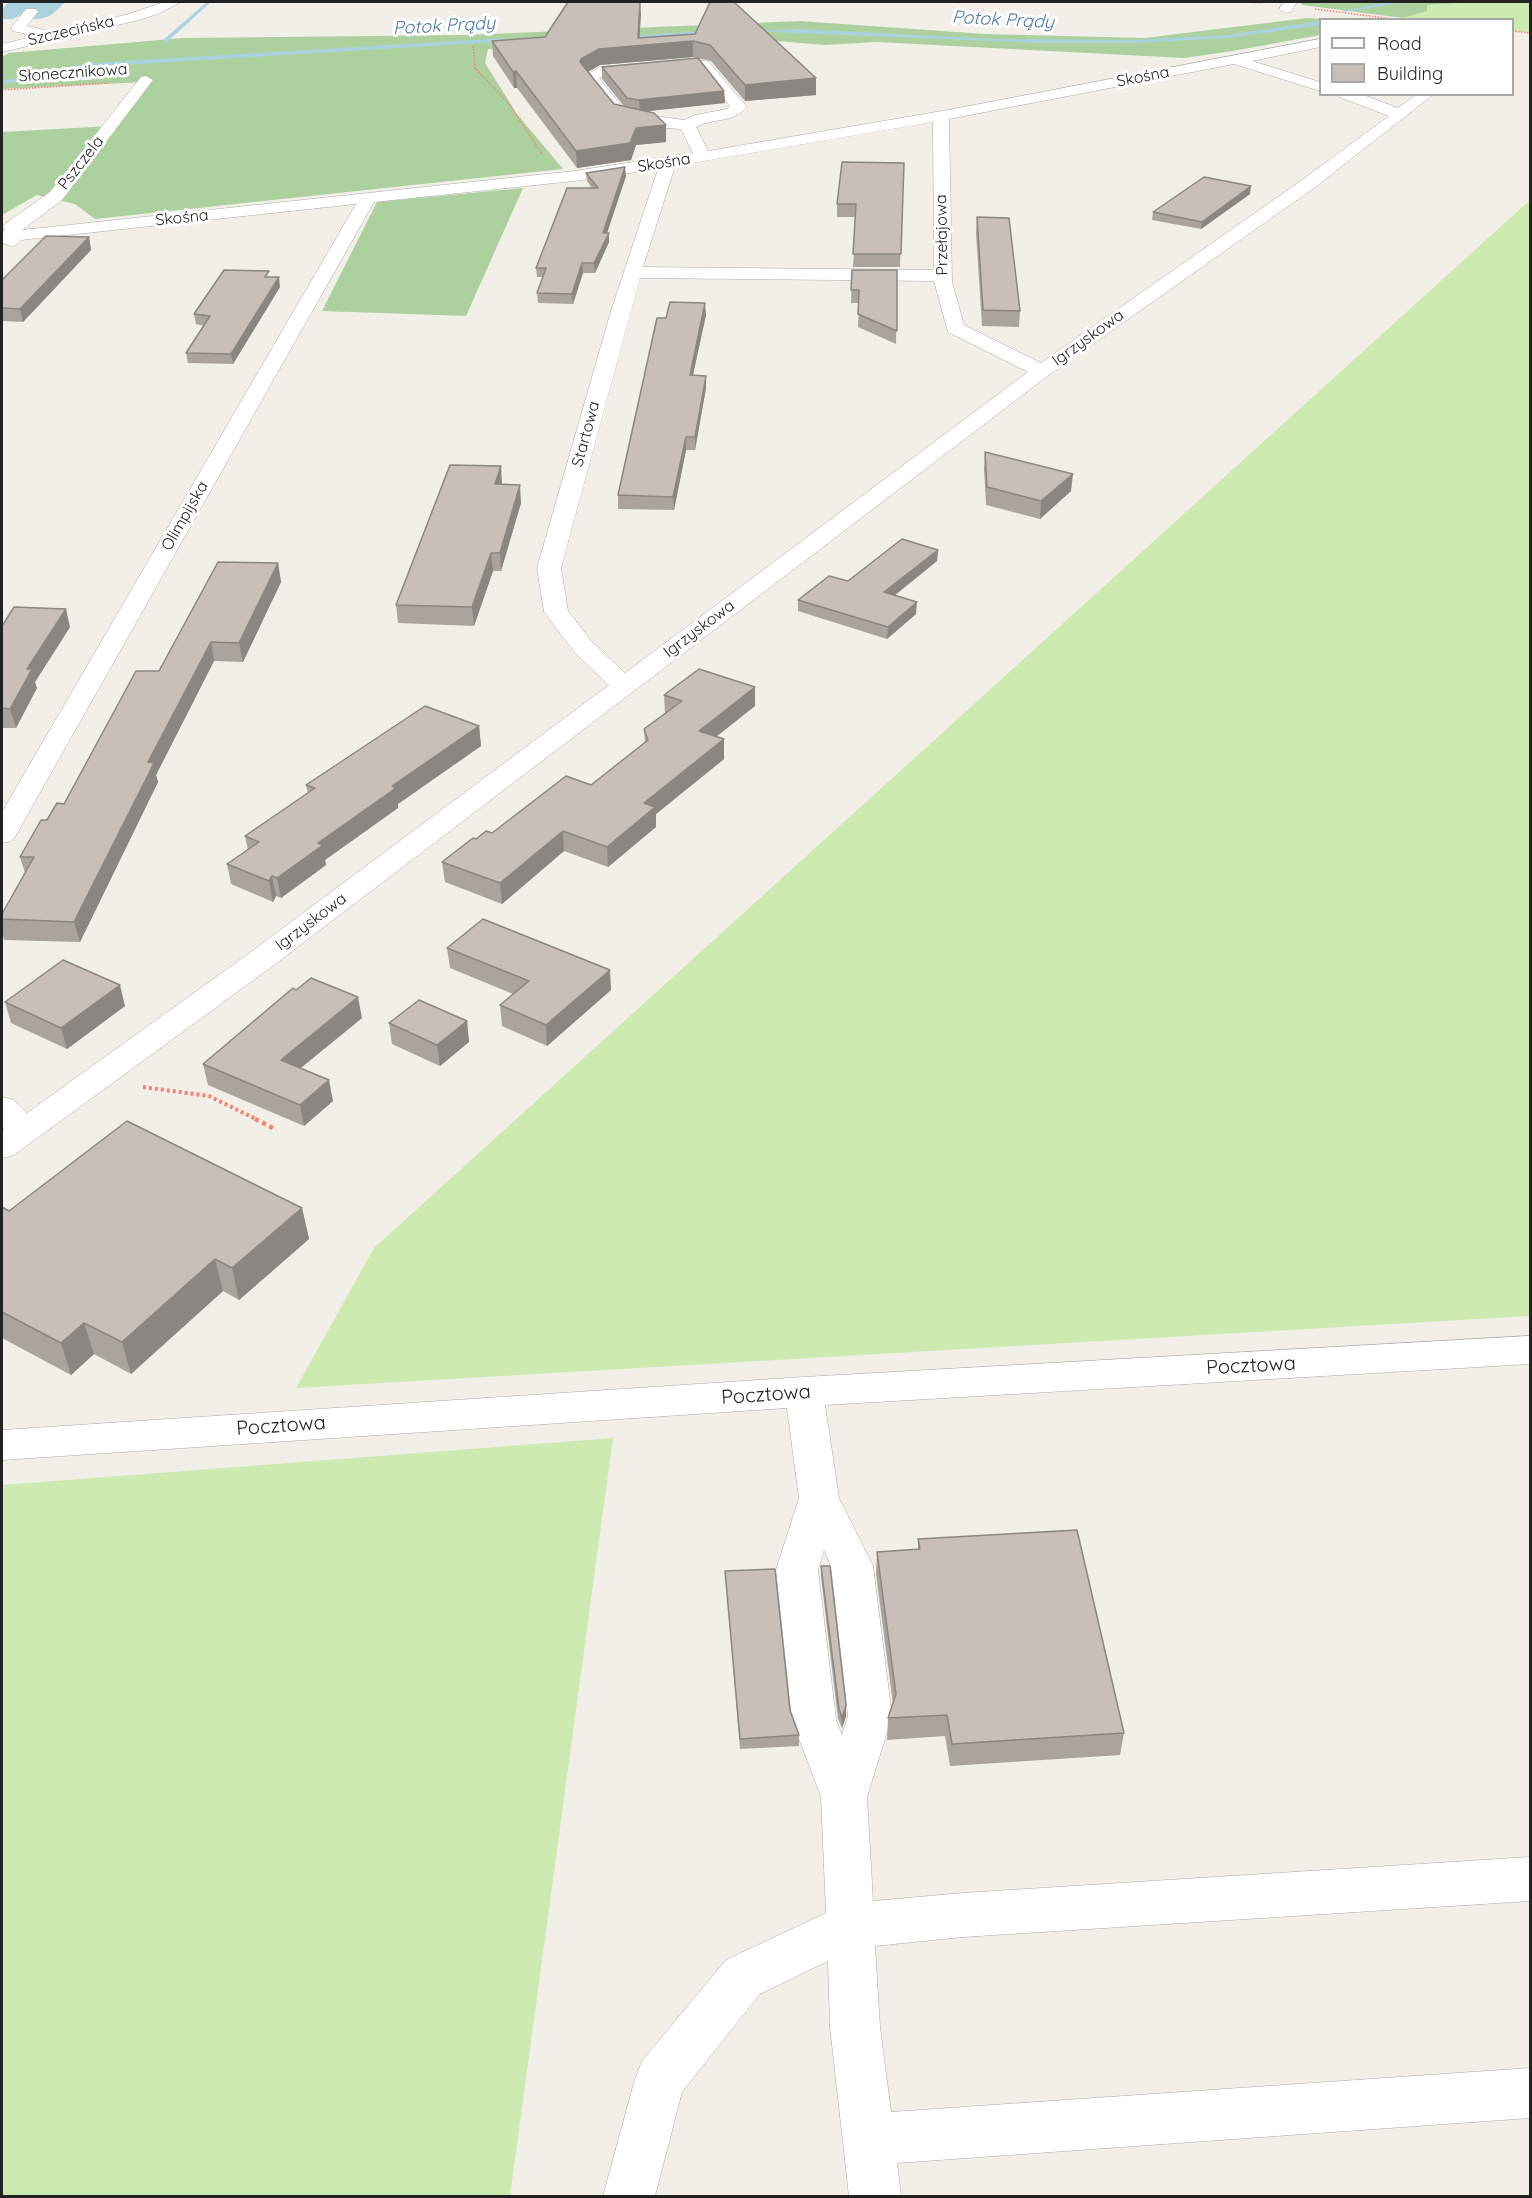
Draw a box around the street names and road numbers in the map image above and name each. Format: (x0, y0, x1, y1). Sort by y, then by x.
street label: Szczecińska (26, 12, 116, 50)
street label: Słonecznikowa (18, 60, 128, 86)
street label: Skośna (1115, 62, 1171, 92)
street label: Pszczela (54, 132, 108, 194)
street label: Skośna (636, 149, 692, 177)
street label: Przełajowa (932, 194, 952, 276)
street label: Skośna (154, 206, 210, 230)
street label: Igrzyskowa (1048, 306, 1128, 370)
street label: Startowa (568, 399, 604, 469)
street label: Olimpijska (157, 478, 213, 554)
street label: Igrzyskowa (660, 596, 738, 662)
street label: Igrzyskowa (272, 889, 350, 955)
street label: Pocztowa (1206, 1352, 1296, 1380)
street label: Pocztowa (720, 1380, 812, 1410)
street label: Pocztowa (235, 1411, 327, 1441)

